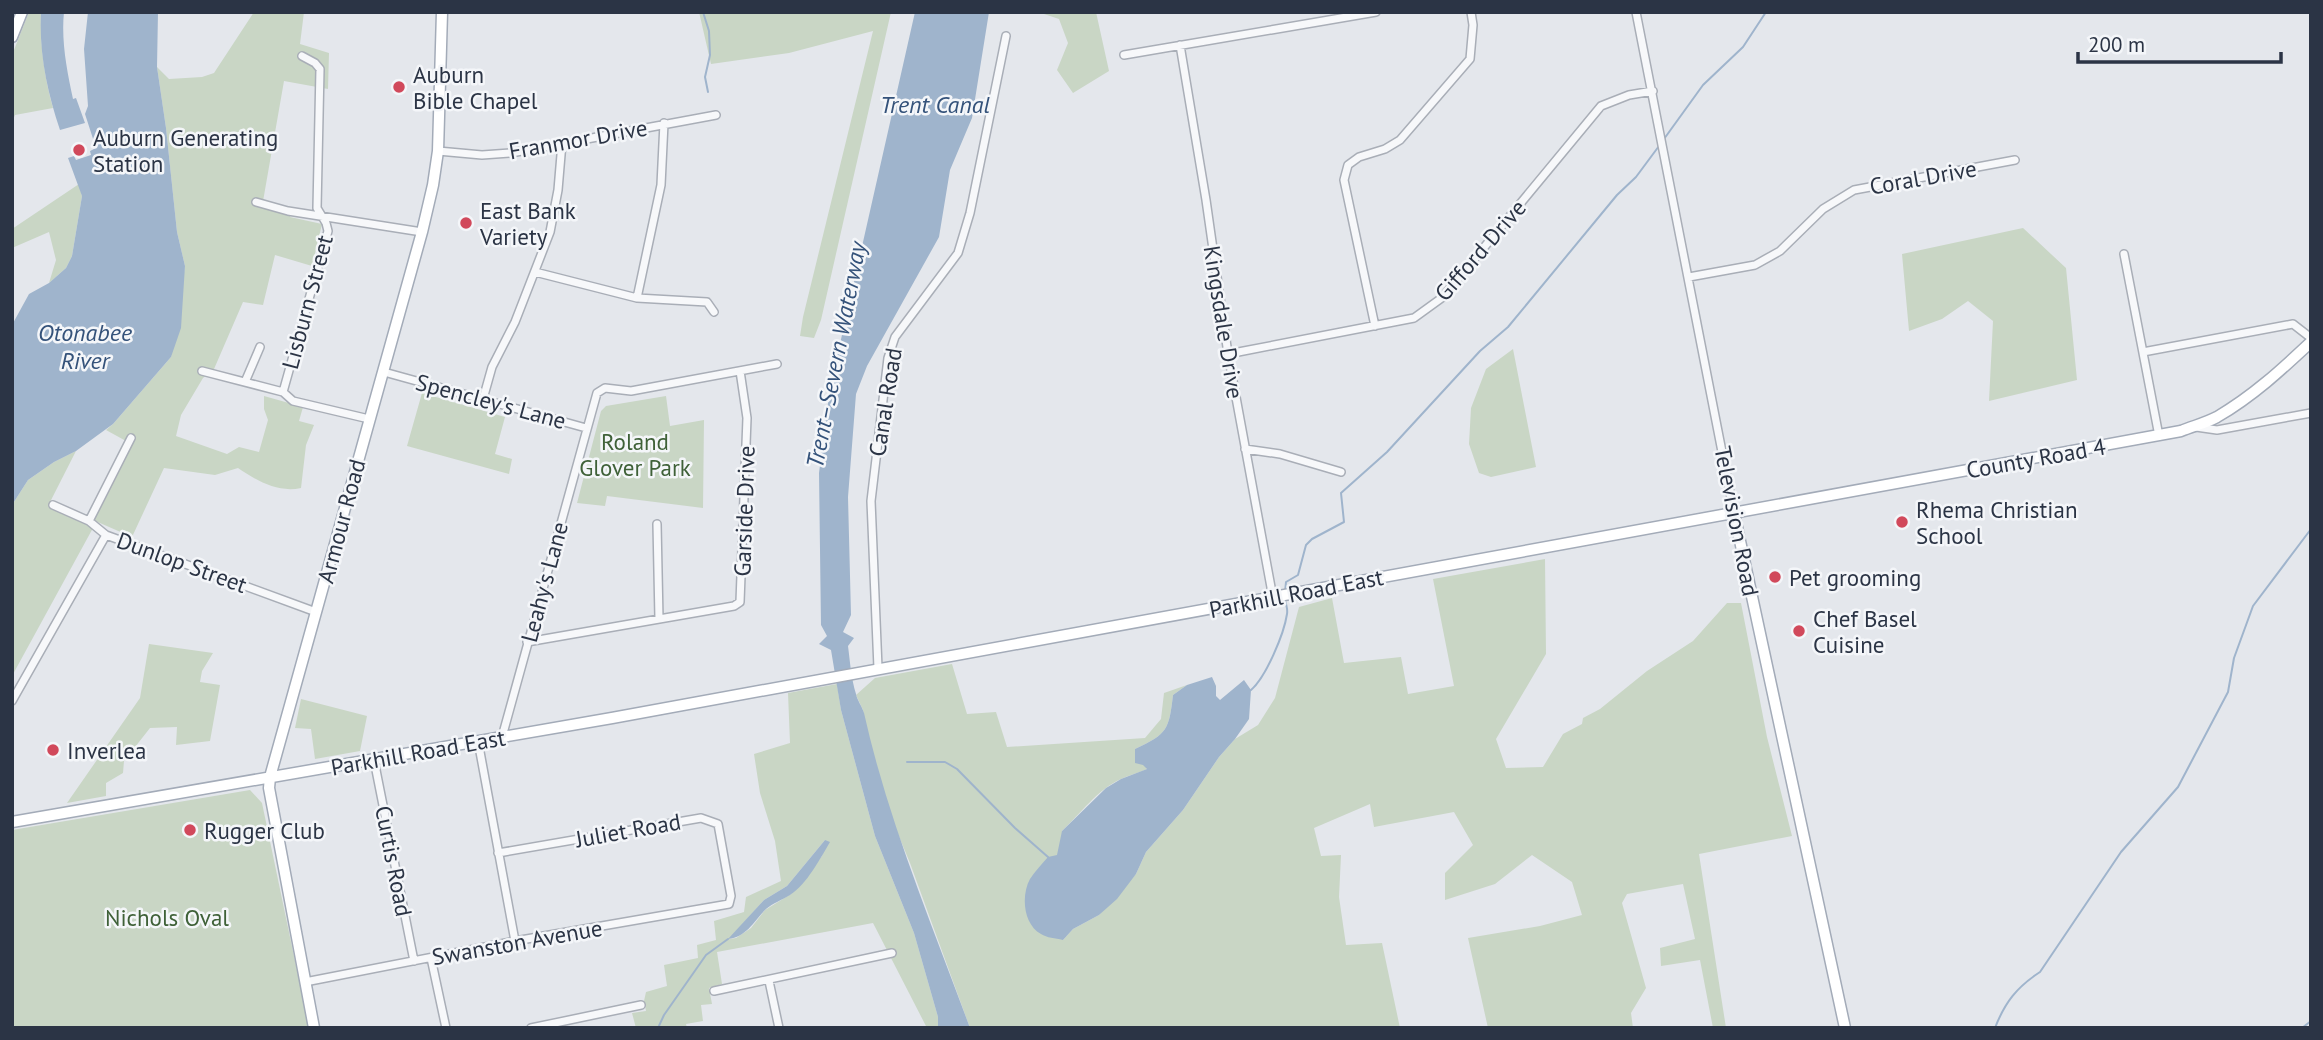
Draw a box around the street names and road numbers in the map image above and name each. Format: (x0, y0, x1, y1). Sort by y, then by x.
street label: Franmor Drive (506, 113, 650, 165)
street label: Coral Drive (1867, 153, 1979, 201)
street label: Gifford Drive (1428, 193, 1532, 307)
street label: Lisburn Street (275, 231, 339, 372)
street label: Kingsdale Drive (1198, 243, 1250, 401)
street label: Canal Road (862, 346, 908, 458)
street label: Spencley's Lane (413, 367, 569, 435)
street label: County Road 4 (1964, 431, 2108, 485)
street label: Television Road (1708, 444, 1766, 598)
street label: Garside Drive (727, 445, 761, 577)
street label: Armour Road (311, 456, 371, 586)
street label: Leahy's Lane (514, 519, 574, 645)
street label: Dunlop Street (113, 525, 251, 599)
street label: Parkhill Road East (1207, 562, 1386, 624)
street label: Parkhill Road East (328, 722, 508, 782)
street label: Curtis Road (369, 803, 419, 919)
street label: Juliet Road (572, 806, 683, 854)
street label: Swanston Avenue (430, 913, 604, 971)

